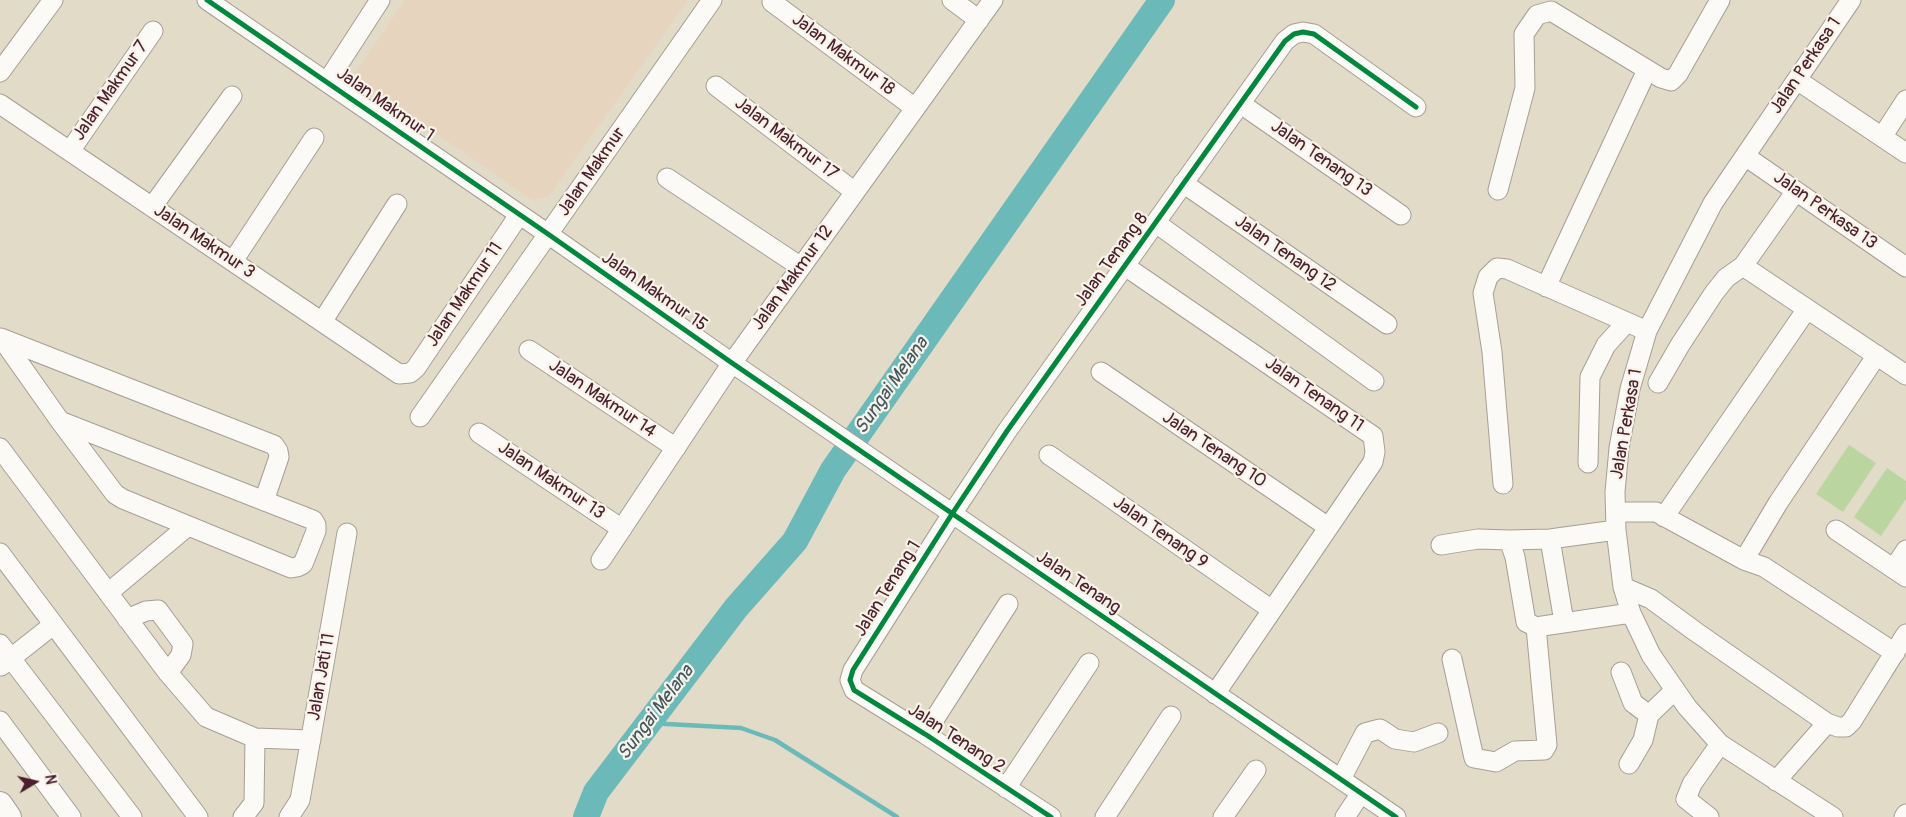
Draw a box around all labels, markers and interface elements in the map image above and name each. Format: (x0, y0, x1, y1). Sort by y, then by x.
street label: Jalan Makmur 18 (787, 9, 899, 101)
street label: Jalan Perkasa 1 (1766, 14, 1846, 118)
street label: Jalan Makmur 7 (69, 37, 153, 145)
street label: Jalan Makmur 1 (332, 63, 438, 147)
street label: Jalan Makmur 17 (730, 93, 842, 185)
street label: Jalan Tenang 13 (1266, 116, 1376, 202)
street label: Jalan Makmur (553, 123, 631, 221)
street label: Jalan Perkasa 13 (1769, 167, 1881, 255)
street label: Jalan Makmur 3 (149, 200, 259, 284)
street label: Jalan Tenang 8 (1071, 209, 1153, 311)
street label: Jalan Tenang 12 (1230, 211, 1340, 297)
street label: Jalan Makmur 12 (748, 221, 838, 335)
street label: Jalan Makmur 11 (422, 239, 508, 351)
street label: Jalan Makmur 15 (597, 248, 711, 336)
water label: Sungai Melana (850, 333, 934, 439)
street label: Jalan Tenang 11 (1260, 353, 1368, 437)
street label: Jalan Makmur 14 (544, 355, 660, 443)
street label: Jalan Perkasa 1 (1607, 367, 1647, 481)
street label: Jalan Tenang 10 (1158, 407, 1270, 493)
street label: Jalan Makmur 13 (493, 437, 609, 525)
street label: Jalan Tenang 9 (1108, 492, 1212, 574)
street label: Jalan Tenang 1 (850, 537, 926, 641)
street label: Jalan Tenang (1031, 547, 1125, 619)
street label: Jalan Jati 11 (304, 632, 340, 722)
water label: Sungai Melana (613, 661, 699, 765)
street label: Jalan Tenang 2 (903, 699, 1009, 779)
north arrow (10, 757, 60, 807)
text: N (41, 774, 59, 786)

